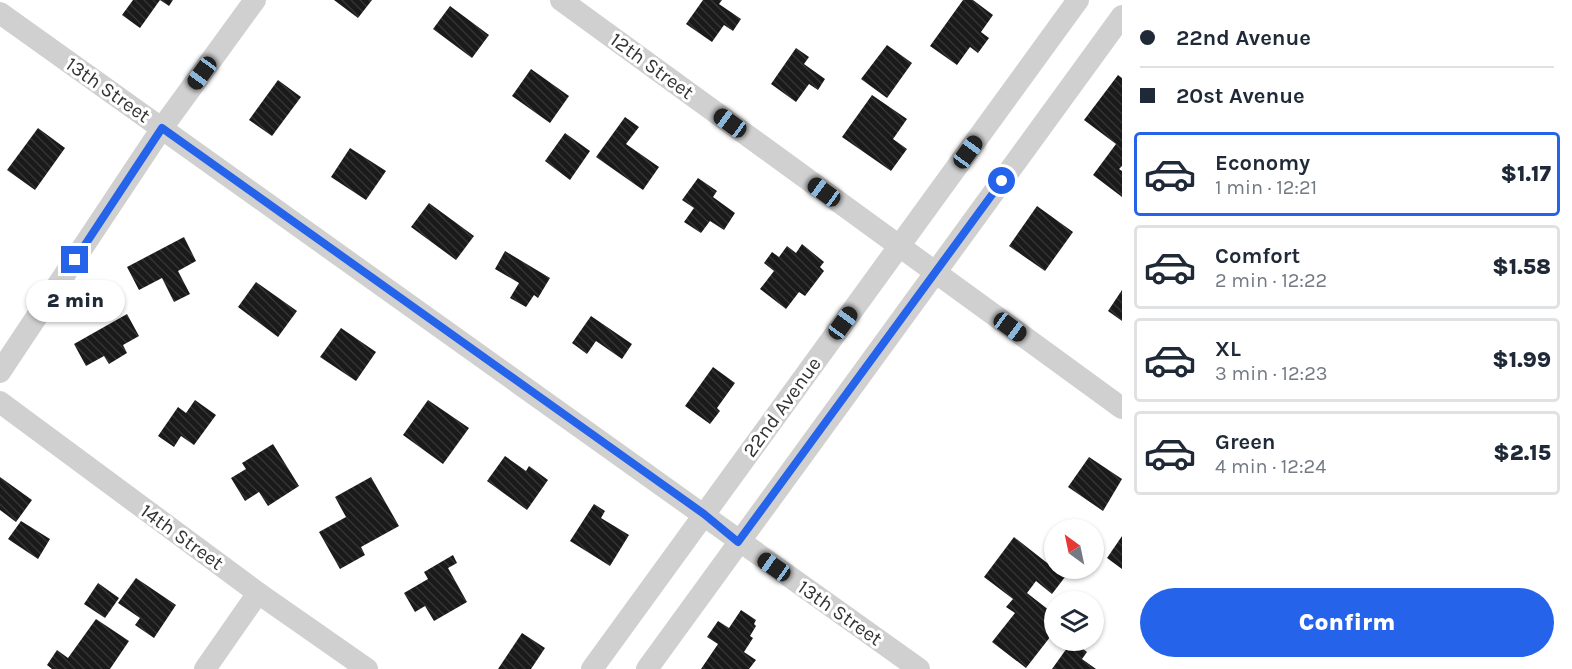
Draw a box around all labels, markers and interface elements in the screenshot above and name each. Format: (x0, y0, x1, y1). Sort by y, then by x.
text: 22nd Avenue (1176, 25, 1311, 51)
street label: 12th Street (606, 28, 699, 104)
street label: 13th Street (61, 53, 155, 128)
car (184, 53, 220, 93)
text: 20st Avenue (1176, 83, 1305, 109)
car (710, 105, 750, 141)
car (950, 132, 986, 172)
icon: car (1143, 147, 1197, 201)
text: Economy (1215, 150, 1310, 176)
text: $1.17 (1500, 161, 1551, 187)
route start (988, 167, 1015, 194)
car (804, 174, 844, 210)
text: 1 min · 12:21 (1215, 176, 1317, 199)
icon: car (1143, 240, 1197, 294)
text: Comfort (1215, 243, 1300, 269)
route end (61, 246, 88, 273)
text: $1.58 (1492, 254, 1551, 280)
text: 2 min · 12:22 (1215, 269, 1327, 292)
callout: 2 min (26, 281, 124, 323)
text: 2 min (47, 289, 104, 312)
car (825, 303, 861, 343)
car (990, 309, 1030, 345)
icon: car (1143, 333, 1197, 387)
text: XL (1215, 336, 1241, 362)
text: $1.99 (1492, 347, 1551, 373)
street label: 22nd Avenue (738, 353, 826, 461)
text: 3 min · 12:23 (1215, 362, 1328, 385)
icon: car (1143, 426, 1197, 480)
text: Green (1215, 429, 1276, 455)
text: $2.15 (1493, 440, 1551, 466)
text: 4 min · 12:24 (1215, 455, 1326, 478)
street label: 14th Street (136, 499, 228, 575)
north arrow (1044, 519, 1104, 579)
map controls (1044, 519, 1104, 651)
car (754, 549, 794, 585)
street label: 13th Street (793, 576, 887, 651)
button: Confirm (1140, 588, 1554, 657)
button: layers (1044, 591, 1104, 651)

